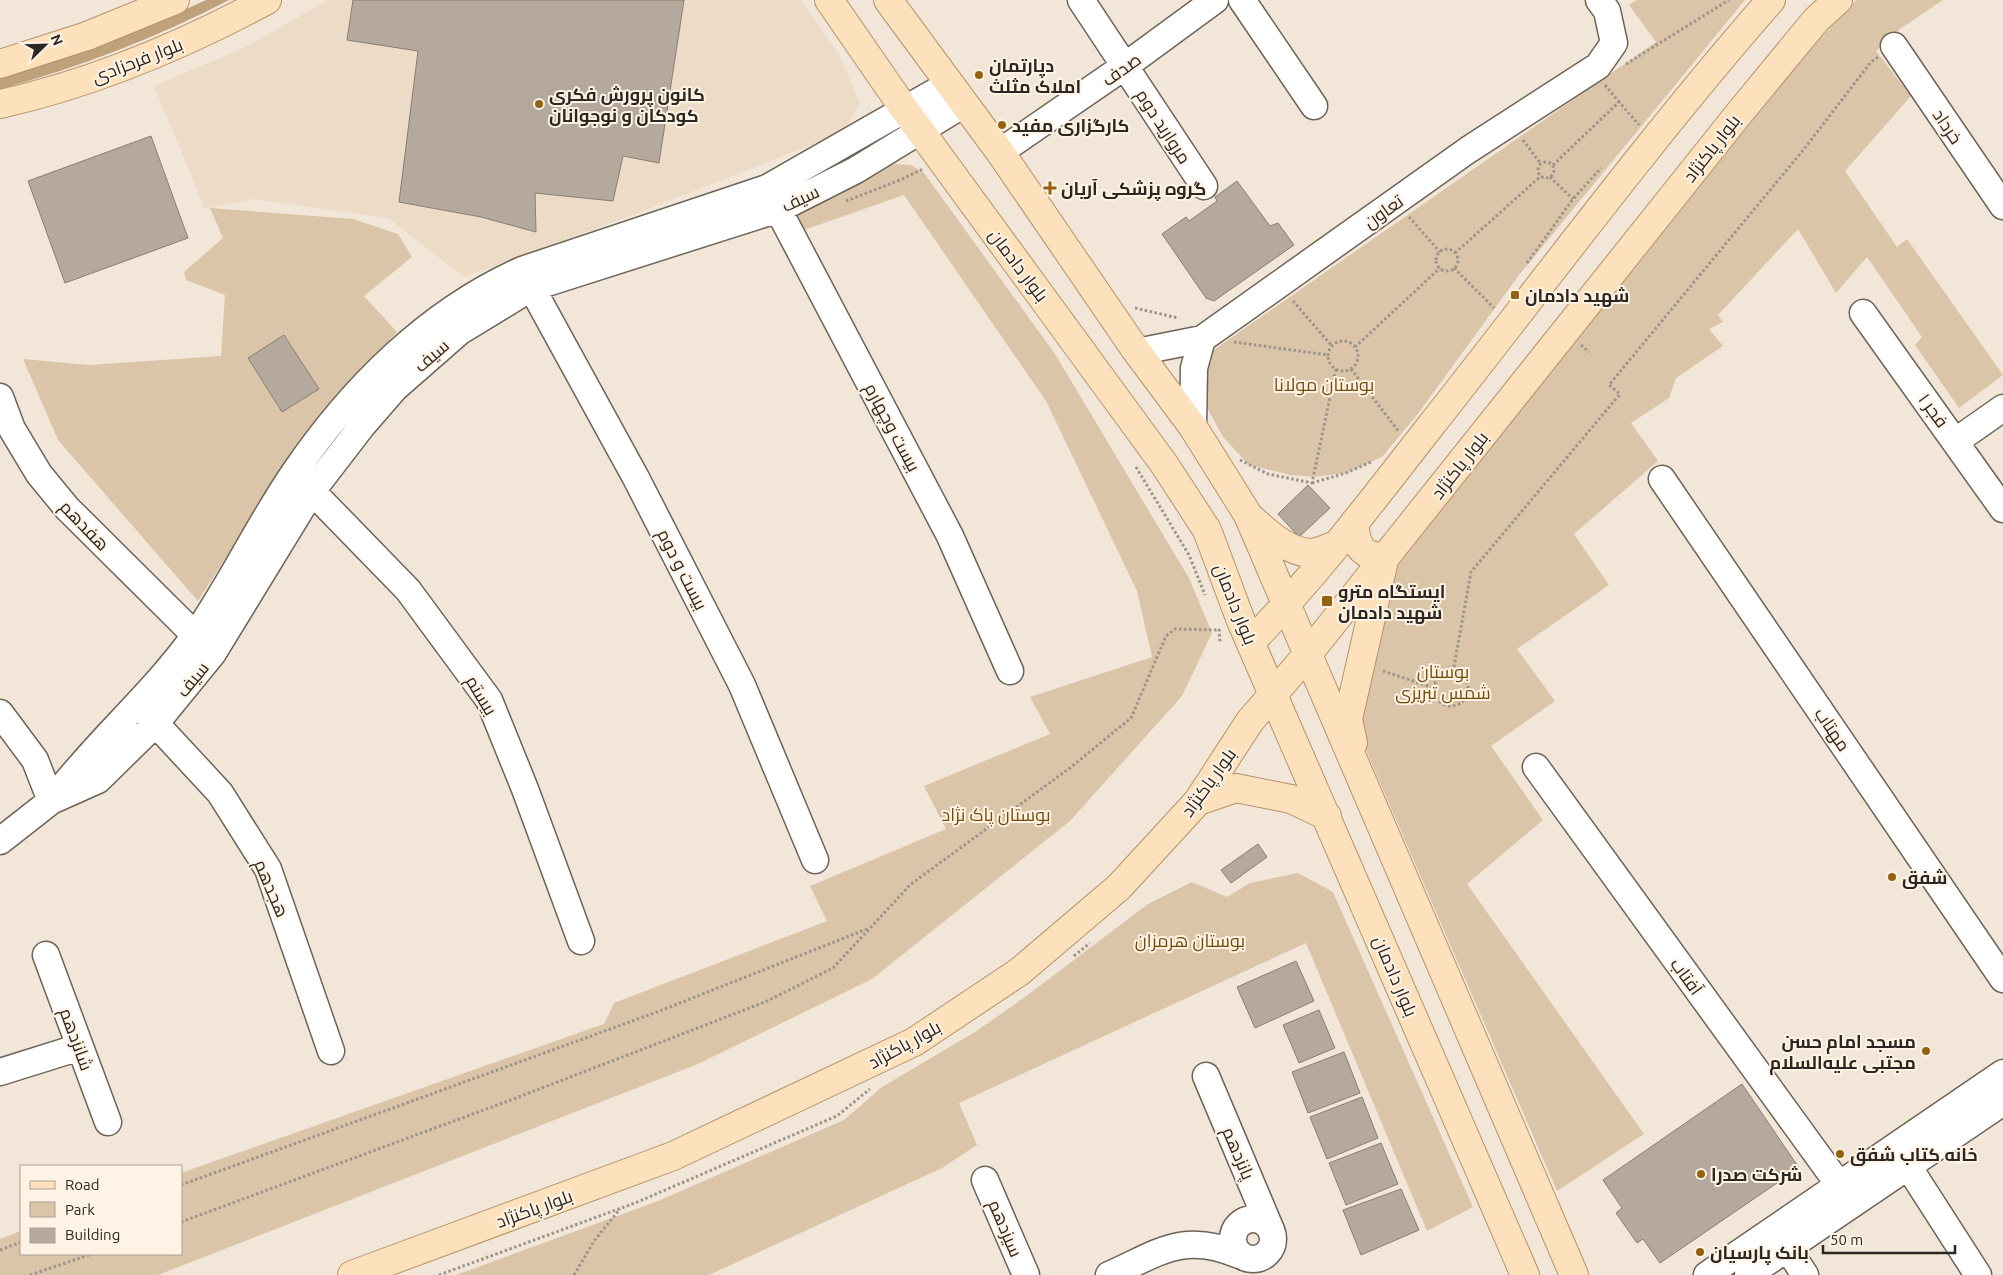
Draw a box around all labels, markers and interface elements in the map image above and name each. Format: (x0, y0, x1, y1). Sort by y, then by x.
north arrow (20, 20, 70, 70)
text: N (48, 32, 66, 48)
street label: بلوار فرحزادی (89, 33, 186, 88)
street label: صدف (1098, 48, 1144, 90)
place label: دپارتمان املاک مثلث (989, 55, 1081, 96)
marker: دپارتمان املاک مثلث (973, 69, 985, 81)
place label: کانون پرورش فکری کودکان و نوجوانان (549, 84, 705, 127)
street label: مروارید دوم (1130, 85, 1195, 169)
marker: کانون پرورش فکری کودکان و نوجوانان (533, 98, 545, 110)
street label: خرداد (1928, 105, 1967, 148)
street label: بلوار پاکنژاد (1678, 110, 1746, 188)
place label: کارگزاری مفید (1012, 115, 1129, 137)
marker: کارگزاری مفید (996, 119, 1008, 131)
place label: گروه پزشکی آریان (1061, 178, 1206, 201)
street label: سیف (778, 181, 822, 215)
marker: گروه پزشکی آریان (1043, 181, 1057, 195)
street label: تعاون (1359, 190, 1408, 233)
street label: بلوار دادمان (984, 225, 1053, 306)
place label: شهید دادمان (1525, 285, 1629, 307)
marker: شهید دادمان (1509, 289, 1521, 301)
street label: سیف (410, 335, 452, 375)
park label: بوستان مولانا (1274, 374, 1374, 396)
street label: بیست وچهارم (859, 379, 925, 476)
street label: فجر ۱ (1913, 389, 1953, 432)
street label: بلوار پاکنژاد (1426, 427, 1494, 505)
street label: هفدهم (54, 496, 114, 556)
street label: بیست و دوم (651, 525, 712, 614)
street label: بلوار دادمان (1209, 561, 1261, 648)
place label: ایستگاه مترو شهید دادمان (1338, 581, 1446, 624)
marker: ایستگاه مترو شهید دادمان (1320, 594, 1334, 608)
street label: سیف (172, 657, 212, 701)
park label: بوستان شمس تبریزی (1395, 661, 1491, 704)
street label: بیستم (460, 672, 502, 720)
street label: مهتاب (1810, 703, 1855, 756)
street label: بلوار پاکنژاد (1176, 744, 1242, 822)
park label: بوستان پاک نژاد (942, 804, 1050, 827)
street label: هجدهم (248, 856, 293, 921)
place label: شفق (1902, 867, 1947, 889)
marker: شفق (1886, 871, 1898, 883)
park label: بوستان هرمزان (1135, 930, 1245, 952)
street label: بلوار دادمان (1368, 933, 1422, 1020)
street label: آفتاب (1667, 954, 1707, 998)
street label: شانزدهم (54, 1005, 98, 1074)
street label: بلوار پاکنژاد (864, 1016, 945, 1075)
place label: مسجد امام حسن مجتبی علیه‌السلام (1769, 1031, 1916, 1075)
marker: مسجد امام حسن مجتبی علیه‌السلام (1920, 1045, 1932, 1057)
street label: پانزدهم (1216, 1124, 1259, 1184)
place label: خانه کتاب شفق (1850, 1144, 1978, 1166)
marker: خانه کتاب شفق (1834, 1148, 1846, 1160)
place label: شرکت صدرا (1711, 1164, 1802, 1186)
legend (20, 1165, 182, 1255)
marker: شرکت صدرا (1695, 1168, 1707, 1180)
text: Road (65, 1176, 100, 1193)
street label: بلوار پاکنژاد (493, 1185, 576, 1234)
street label: سیزدهم (982, 1196, 1027, 1261)
text: Park (65, 1201, 95, 1218)
scale bar (1823, 1222, 1956, 1254)
text: Building (65, 1226, 120, 1243)
text: 50 m (1830, 1231, 1863, 1248)
place label: بانک پارسیان (1710, 1242, 1809, 1265)
marker: بانک پارسیان (1694, 1246, 1706, 1258)

